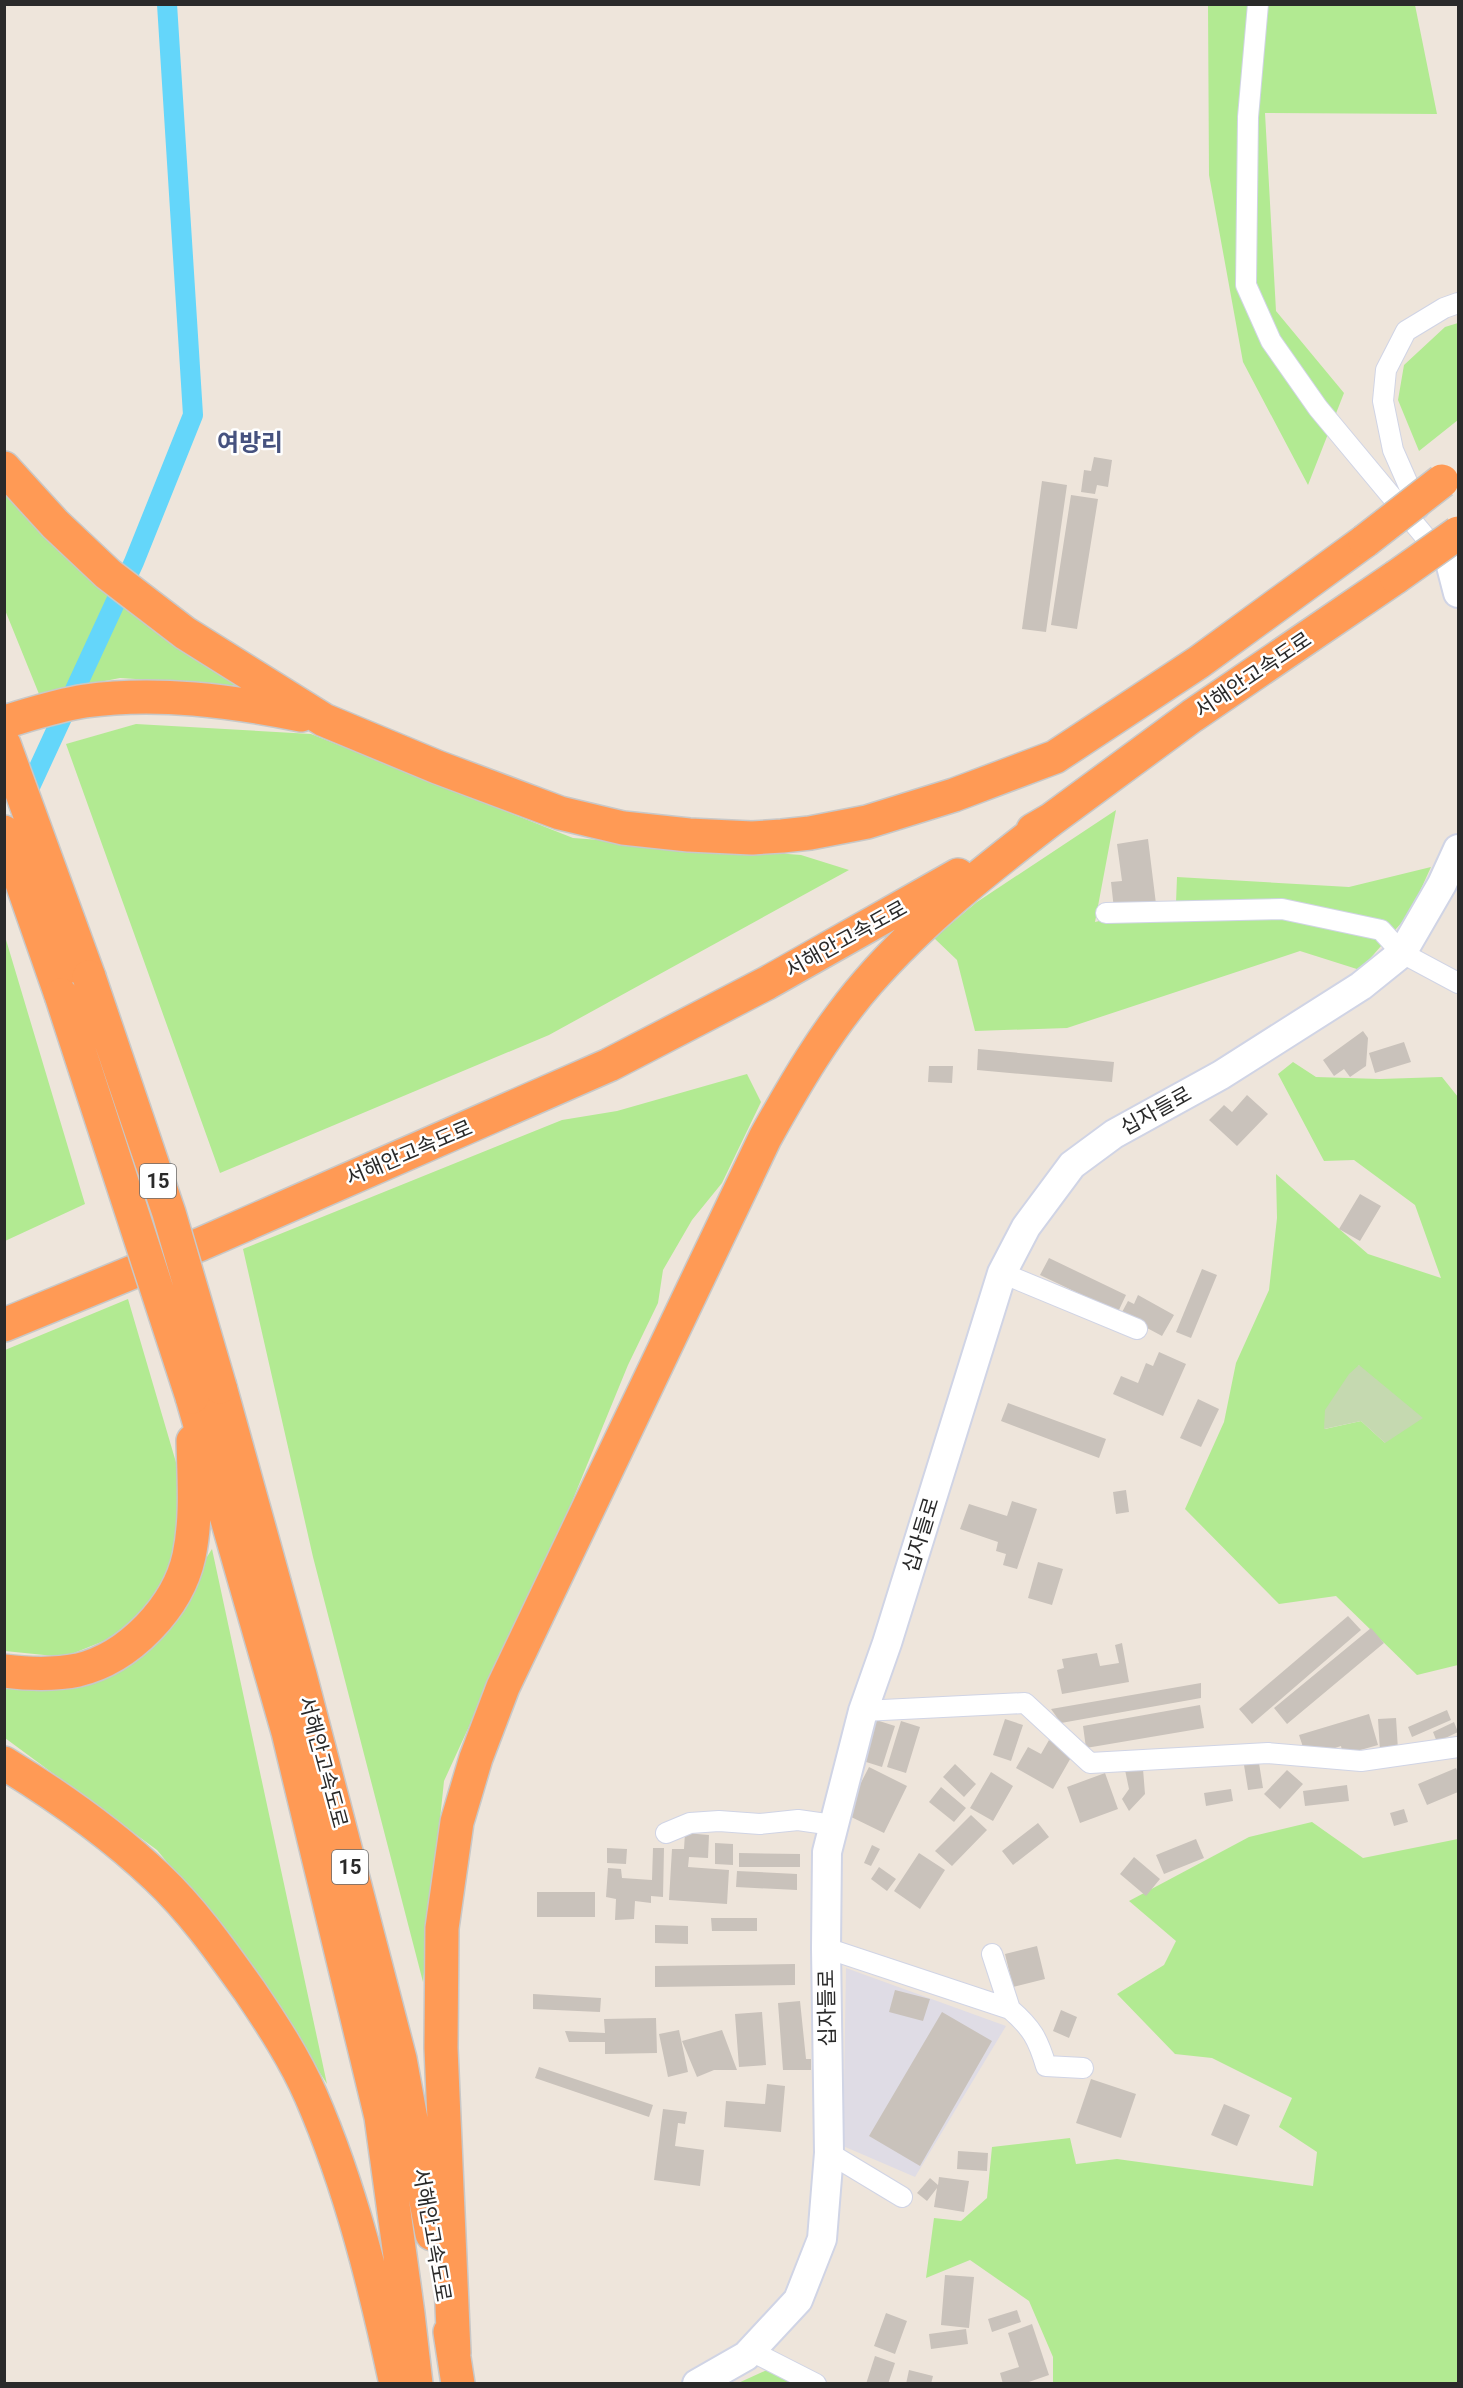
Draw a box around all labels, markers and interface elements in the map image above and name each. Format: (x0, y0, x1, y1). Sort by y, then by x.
district label: 여방리 (217, 429, 283, 457)
street label: 서해안고속도로 (1190, 627, 1316, 723)
street label: 서해안고속도로 (781, 896, 911, 982)
street label: 십자들로 (1116, 1082, 1196, 1140)
street label: 서해안고속도로 (342, 1116, 476, 1190)
road number: 15 (140, 1164, 176, 1198)
street label: 십자들로 (898, 1495, 944, 1575)
street label: 서해안고속도로 (294, 1694, 352, 1830)
road number: 15 (332, 1850, 368, 1884)
street label: 십자들로 (814, 1969, 840, 2047)
street label: 서해안고속도로 (408, 2166, 456, 2304)

